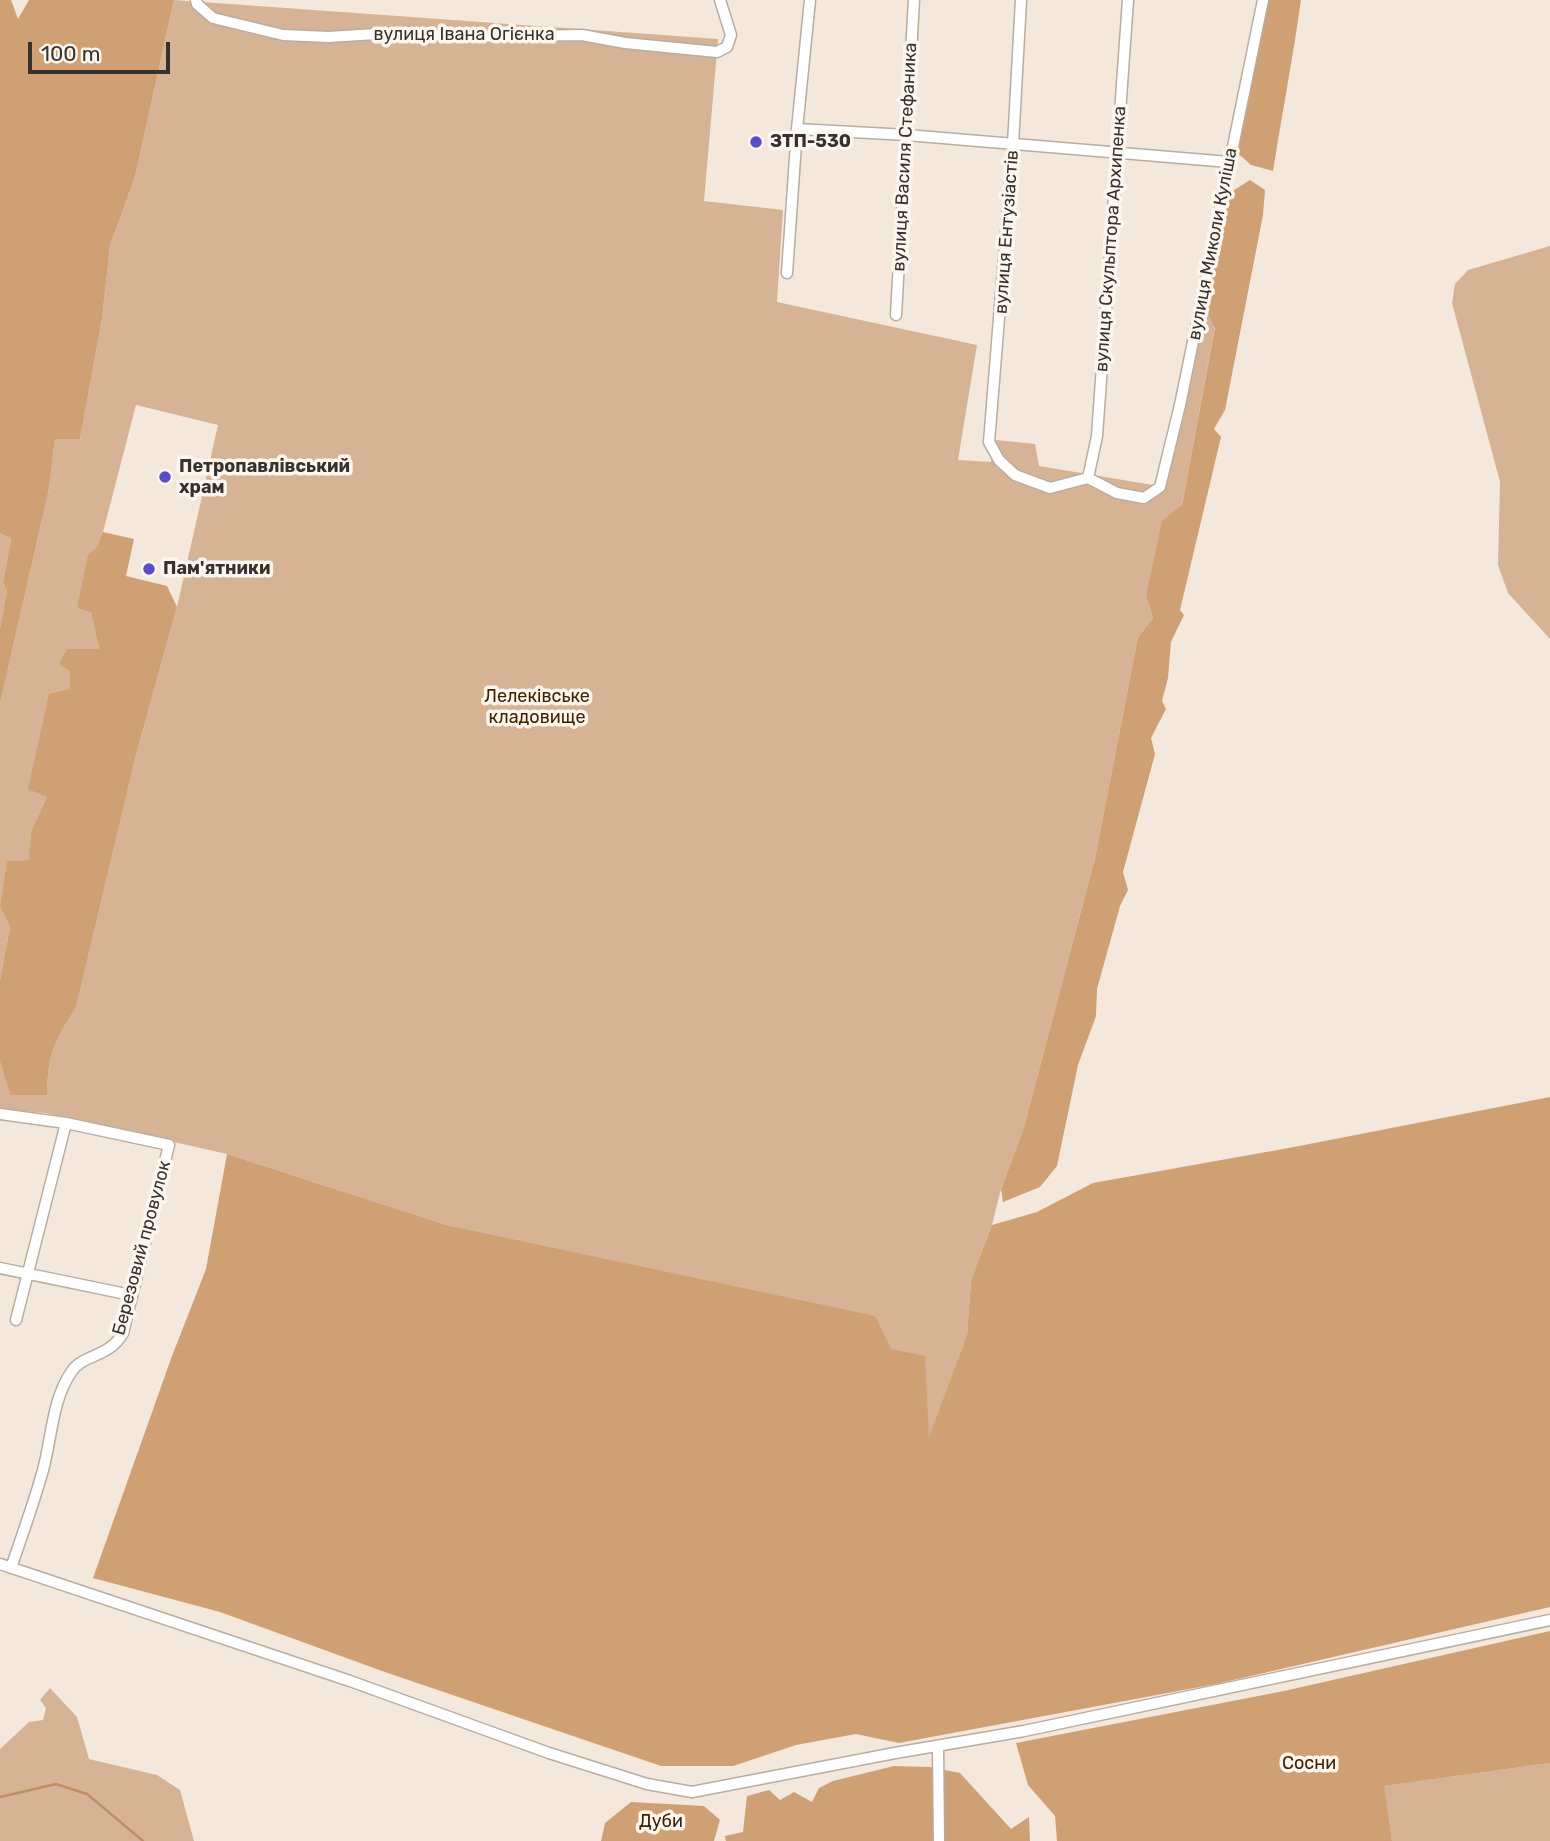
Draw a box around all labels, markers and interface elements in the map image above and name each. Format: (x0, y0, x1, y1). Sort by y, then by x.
street label: вулиця Івана Огієнка (373, 24, 555, 46)
scale bar (32, 28, 173, 72)
text: 100 m (41, 41, 100, 66)
street label: вулиця Василя Стефаника (888, 42, 922, 272)
street label: вулиця Скульптора Архипенка (1091, 105, 1131, 373)
place label: ЗТП-530 (770, 131, 851, 153)
marker: ЗТП-530 (748, 134, 764, 150)
street label: вулиця Миколи Куліша (1184, 146, 1242, 342)
street label: вулиця Ентузіастів (990, 149, 1024, 315)
place label: Петропавлівський храм (179, 456, 350, 498)
marker: Петропавлівський храм (157, 469, 173, 485)
place label: Пам'ятники (163, 558, 270, 580)
marker: Пам'ятники (141, 561, 157, 577)
park label: Лелеківське кладовище (484, 686, 590, 728)
street label: Березовий провулок (108, 1158, 176, 1338)
park label: Сосни (1282, 1753, 1336, 1775)
park label: Дуби (639, 1811, 683, 1833)

